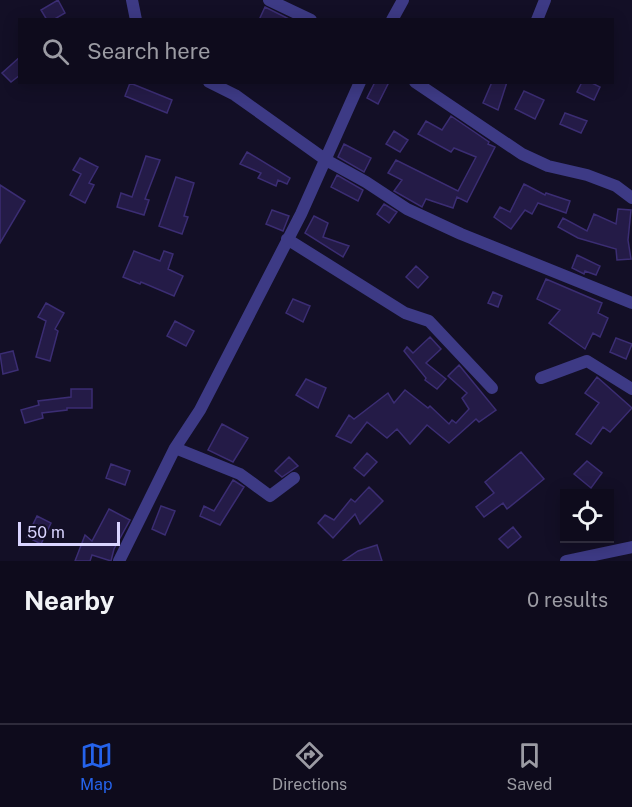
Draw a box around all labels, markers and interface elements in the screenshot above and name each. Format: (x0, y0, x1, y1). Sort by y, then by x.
search box (18, 18, 614, 84)
icon: search (39, 35, 72, 68)
text: Search here (87, 38, 211, 64)
map controls (560, 489, 614, 543)
button: locate (560, 489, 614, 543)
scale bar (18, 519, 120, 546)
text: 50 m (27, 523, 65, 542)
text: Nearby (24, 585, 114, 616)
text: 0 results (527, 588, 608, 612)
tab: Map (80, 739, 113, 794)
tab: Directions (272, 739, 347, 794)
tab: Saved (507, 739, 552, 794)

